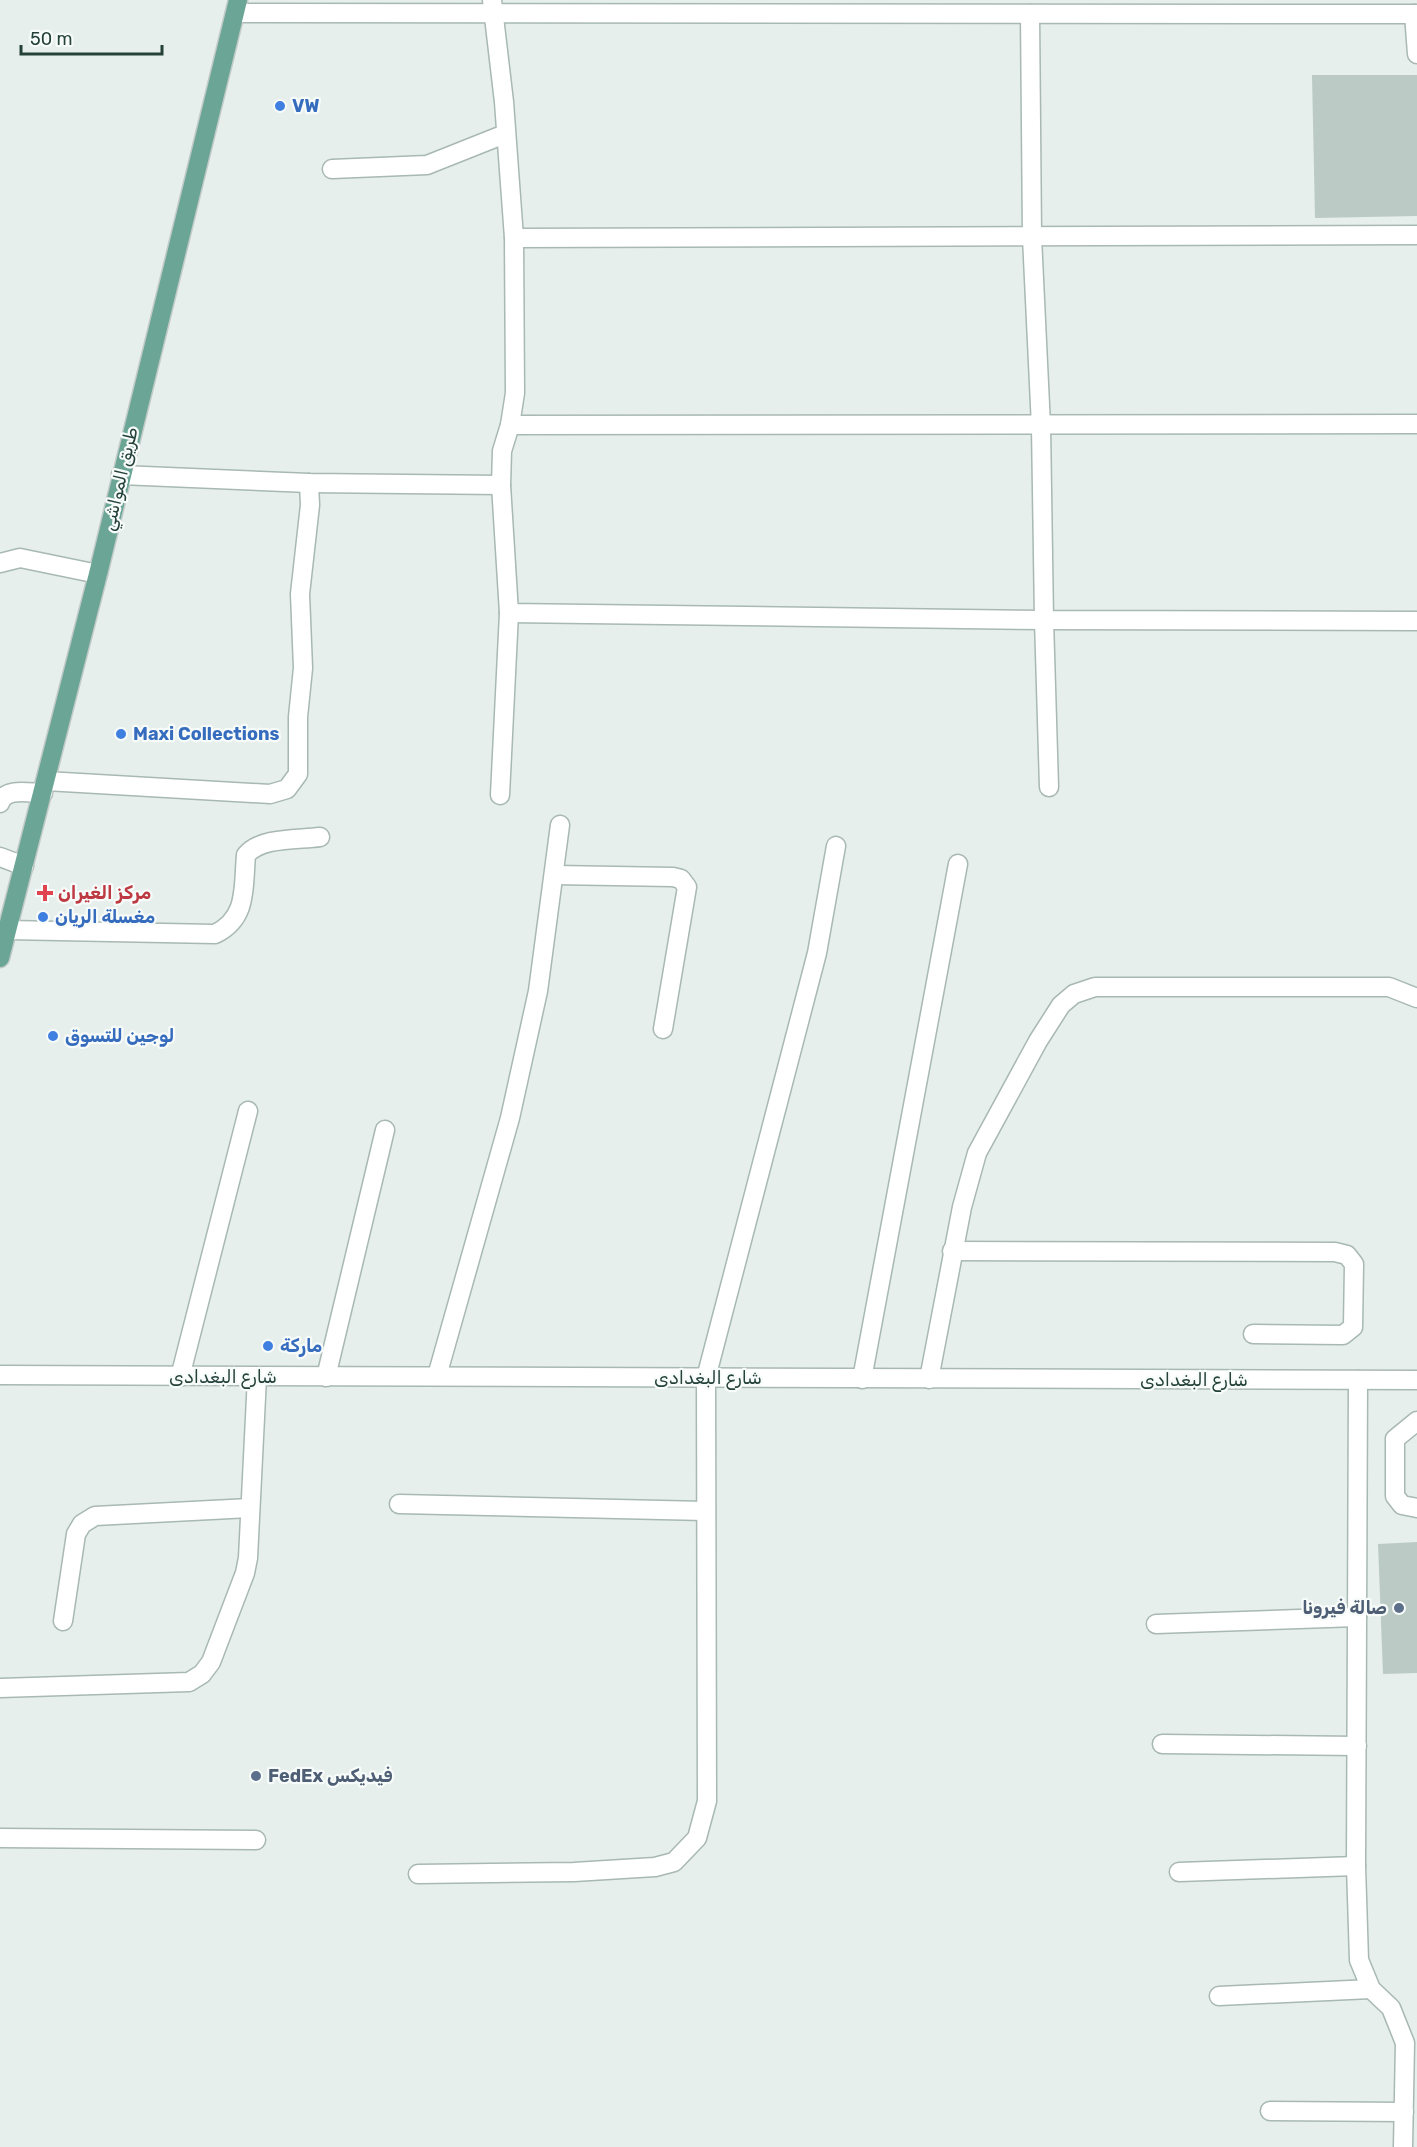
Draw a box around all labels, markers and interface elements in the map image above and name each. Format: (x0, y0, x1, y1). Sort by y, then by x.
scale bar (21, 18, 162, 56)
text: 50 m (30, 28, 73, 50)
place label: VW (292, 95, 319, 117)
marker: VW (273, 99, 287, 113)
street label: طريق المواشي (97, 425, 145, 534)
place label: Maxi Collections (133, 723, 279, 745)
marker: Maxi Collections (114, 727, 128, 741)
place label: مركز الغيران (58, 882, 151, 904)
marker: مركز الغيران (36, 884, 54, 902)
place label: مغسلة الريان (55, 906, 155, 928)
marker: مغسلة الريان (36, 910, 50, 924)
place label: لوجين للتسوق (65, 1025, 174, 1047)
marker: لوجين للتسوق (46, 1029, 60, 1043)
place label: ماركة (280, 1335, 322, 1357)
marker: ماركة (261, 1339, 275, 1353)
street label: شارع البغدادى (169, 1366, 277, 1389)
street label: شارع البغدادى (654, 1367, 762, 1390)
street label: شارع البغدادى (1140, 1369, 1248, 1392)
place label: صالة فيرونا (1302, 1597, 1387, 1619)
marker: صالة فيرونا (1392, 1601, 1406, 1615)
place label: FedEx فيديكس (268, 1765, 393, 1787)
marker: FedEx فيديكس (249, 1769, 263, 1783)

